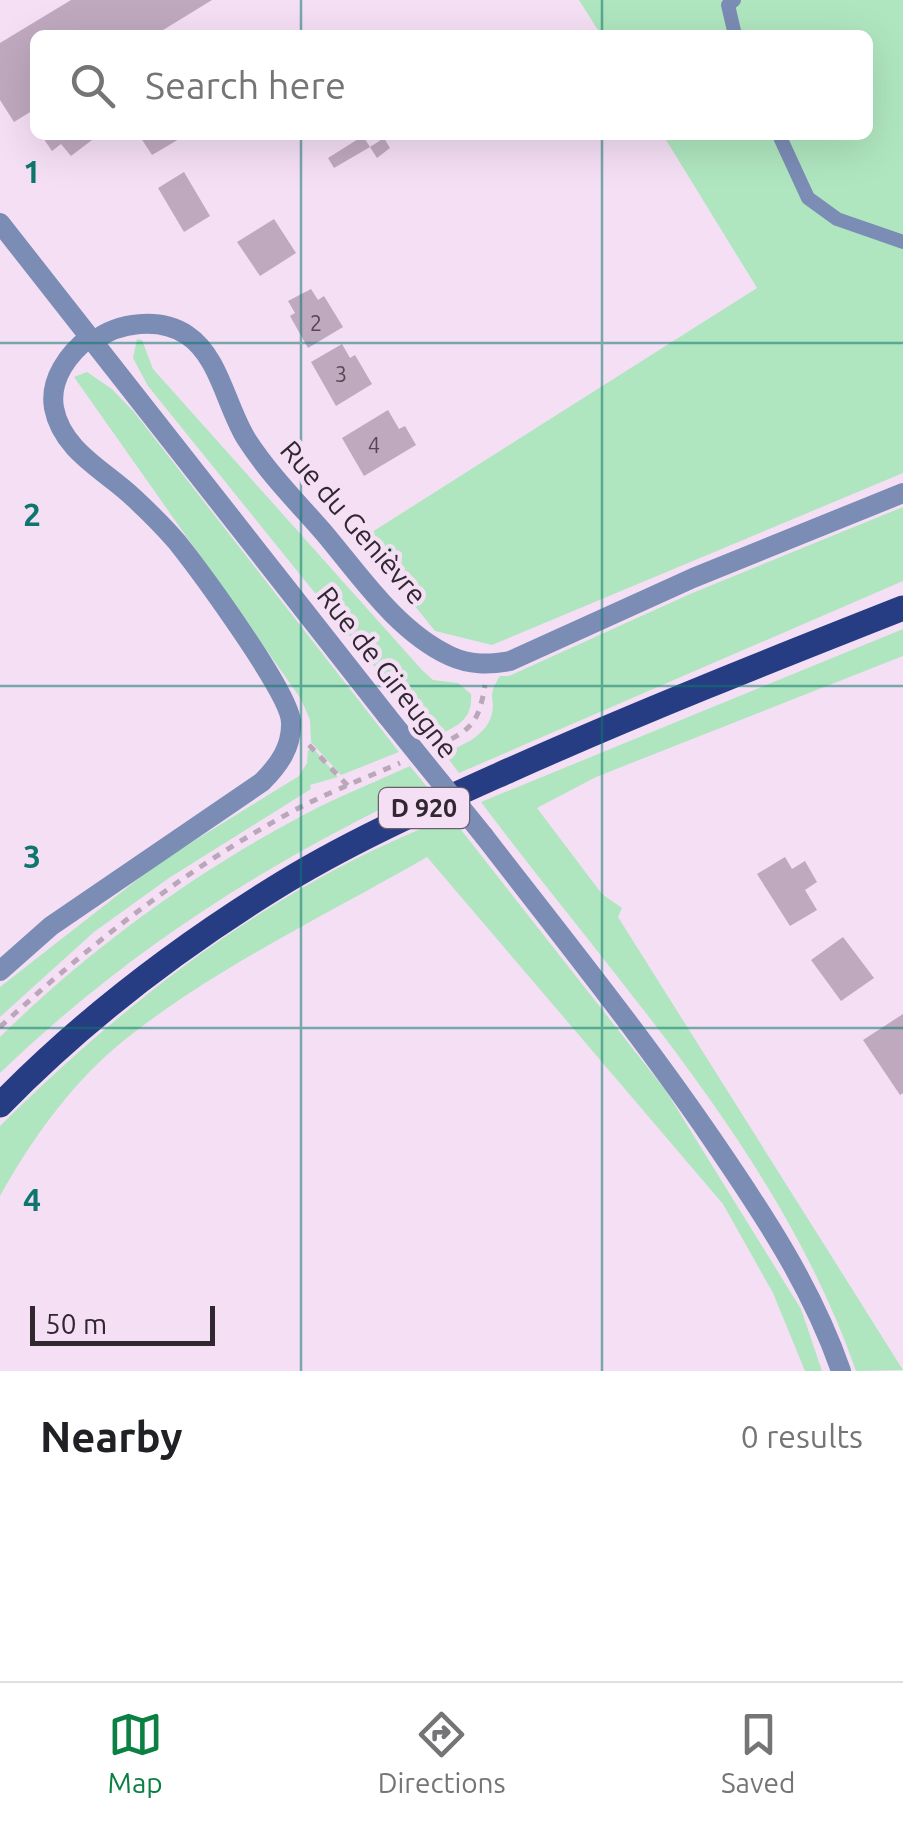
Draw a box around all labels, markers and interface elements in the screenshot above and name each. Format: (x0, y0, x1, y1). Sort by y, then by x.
search box (30, 30, 873, 140)
icon: search (65, 58, 120, 113)
text: Search here (145, 64, 346, 106)
text: 1 (23, 153, 41, 189)
house number: 2 (310, 310, 322, 335)
house number: 3 (335, 361, 347, 386)
house number: 4 (368, 432, 380, 457)
street label: Rue du Genièvre (275, 434, 433, 610)
text: 2 (23, 496, 41, 532)
street label: Rue de Gireugne (312, 580, 464, 764)
road number: D 920 (379, 788, 469, 828)
text: 3 (23, 838, 41, 874)
text: 4 (23, 1181, 41, 1217)
scale bar (30, 1301, 215, 1346)
text: 50 m (45, 1308, 107, 1339)
text: Nearby (40, 1413, 183, 1460)
text: 0 results (741, 1418, 863, 1454)
tab: Map (108, 1707, 163, 1798)
tab: Directions (378, 1707, 506, 1798)
tab: Saved (721, 1707, 795, 1798)

